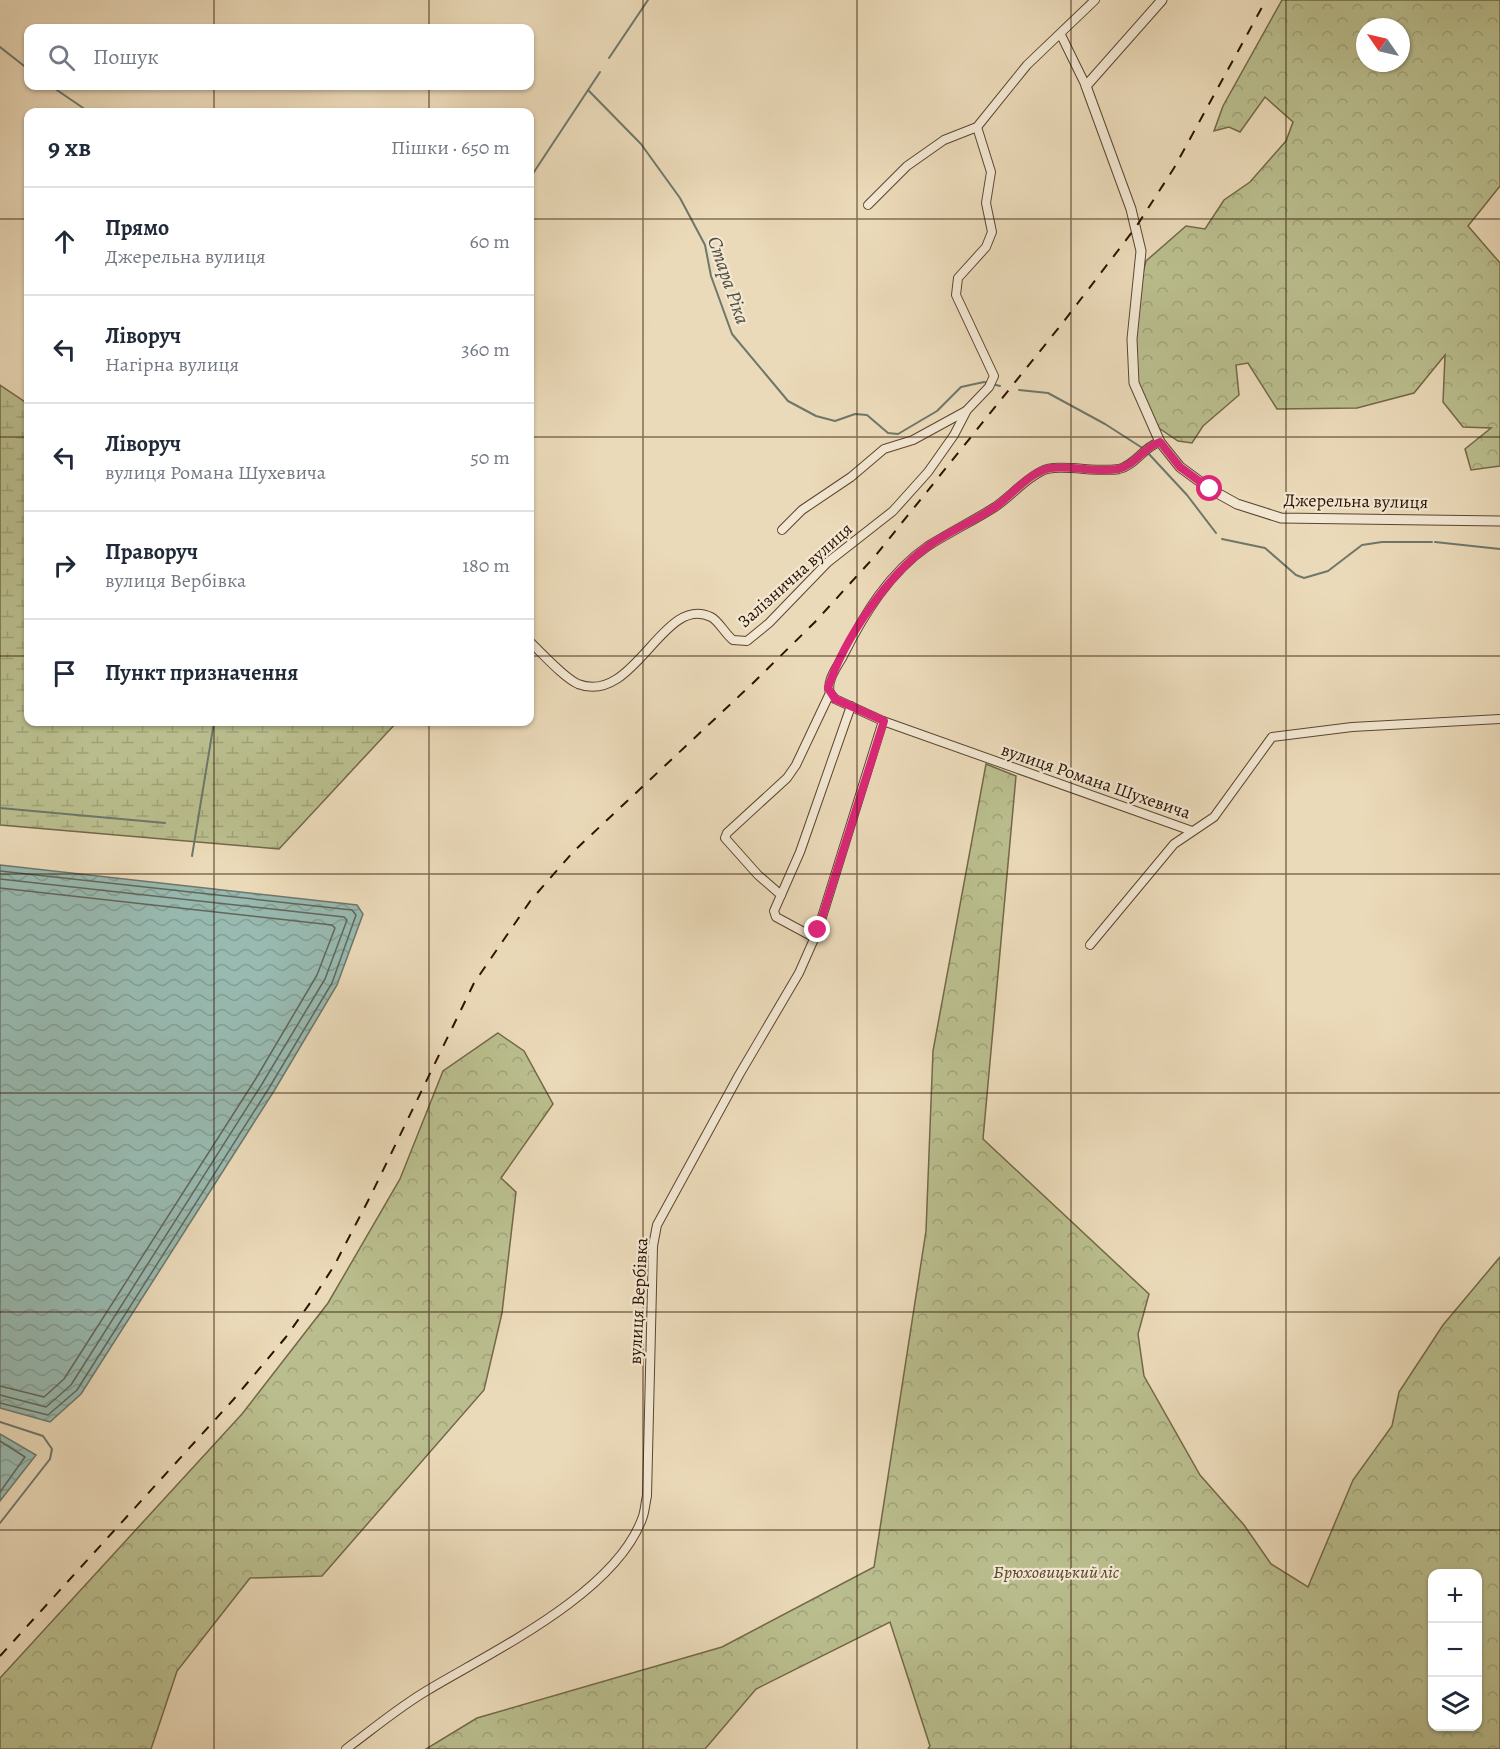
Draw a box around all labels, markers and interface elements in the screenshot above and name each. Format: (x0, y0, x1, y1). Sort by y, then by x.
north arrow (1356, 18, 1410, 72)
search box (24, 24, 534, 90)
icon: search (45, 41, 78, 74)
text: Пошук (93, 42, 159, 72)
text: 9 хв (48, 130, 91, 165)
text: Пішки · 650 m (391, 134, 510, 161)
text: Прямо (105, 213, 169, 243)
icon: ahead (48, 225, 81, 258)
text: 60 m (470, 228, 510, 255)
water label: Стара Ріка (701, 233, 756, 328)
text: Джерельна вулиця (105, 243, 266, 270)
text: Ліворуч (105, 321, 181, 351)
icon: left (48, 333, 81, 366)
text: 360 m (461, 336, 510, 363)
text: Нагірна вулиця (105, 351, 239, 378)
text: Ліворуч (105, 429, 181, 459)
icon: left (48, 441, 81, 474)
text: 50 m (470, 444, 510, 471)
text: вулиця Романа Шухевича (105, 459, 326, 486)
route start (1196, 475, 1222, 501)
street label: Джерельна вулиця (1283, 488, 1429, 514)
street label: Залізнична вулиця (733, 517, 857, 633)
text: Праворуч (105, 537, 198, 567)
icon: right (48, 549, 81, 582)
text: 180 m (462, 552, 510, 579)
text: вулиця Вербівка (105, 567, 246, 594)
icon: arrive (48, 657, 81, 690)
text: Пункт призначення (105, 658, 298, 688)
street label: вулиця Романа Шухевича (998, 737, 1195, 825)
route end (804, 916, 830, 942)
street label: вулиця Вербівка (623, 1236, 653, 1365)
park label: Брюховицький ліс (993, 1560, 1120, 1584)
map controls (1428, 1569, 1482, 1731)
button: + (1428, 1569, 1482, 1623)
button: − (1428, 1623, 1482, 1677)
button: layers (1428, 1677, 1482, 1731)

